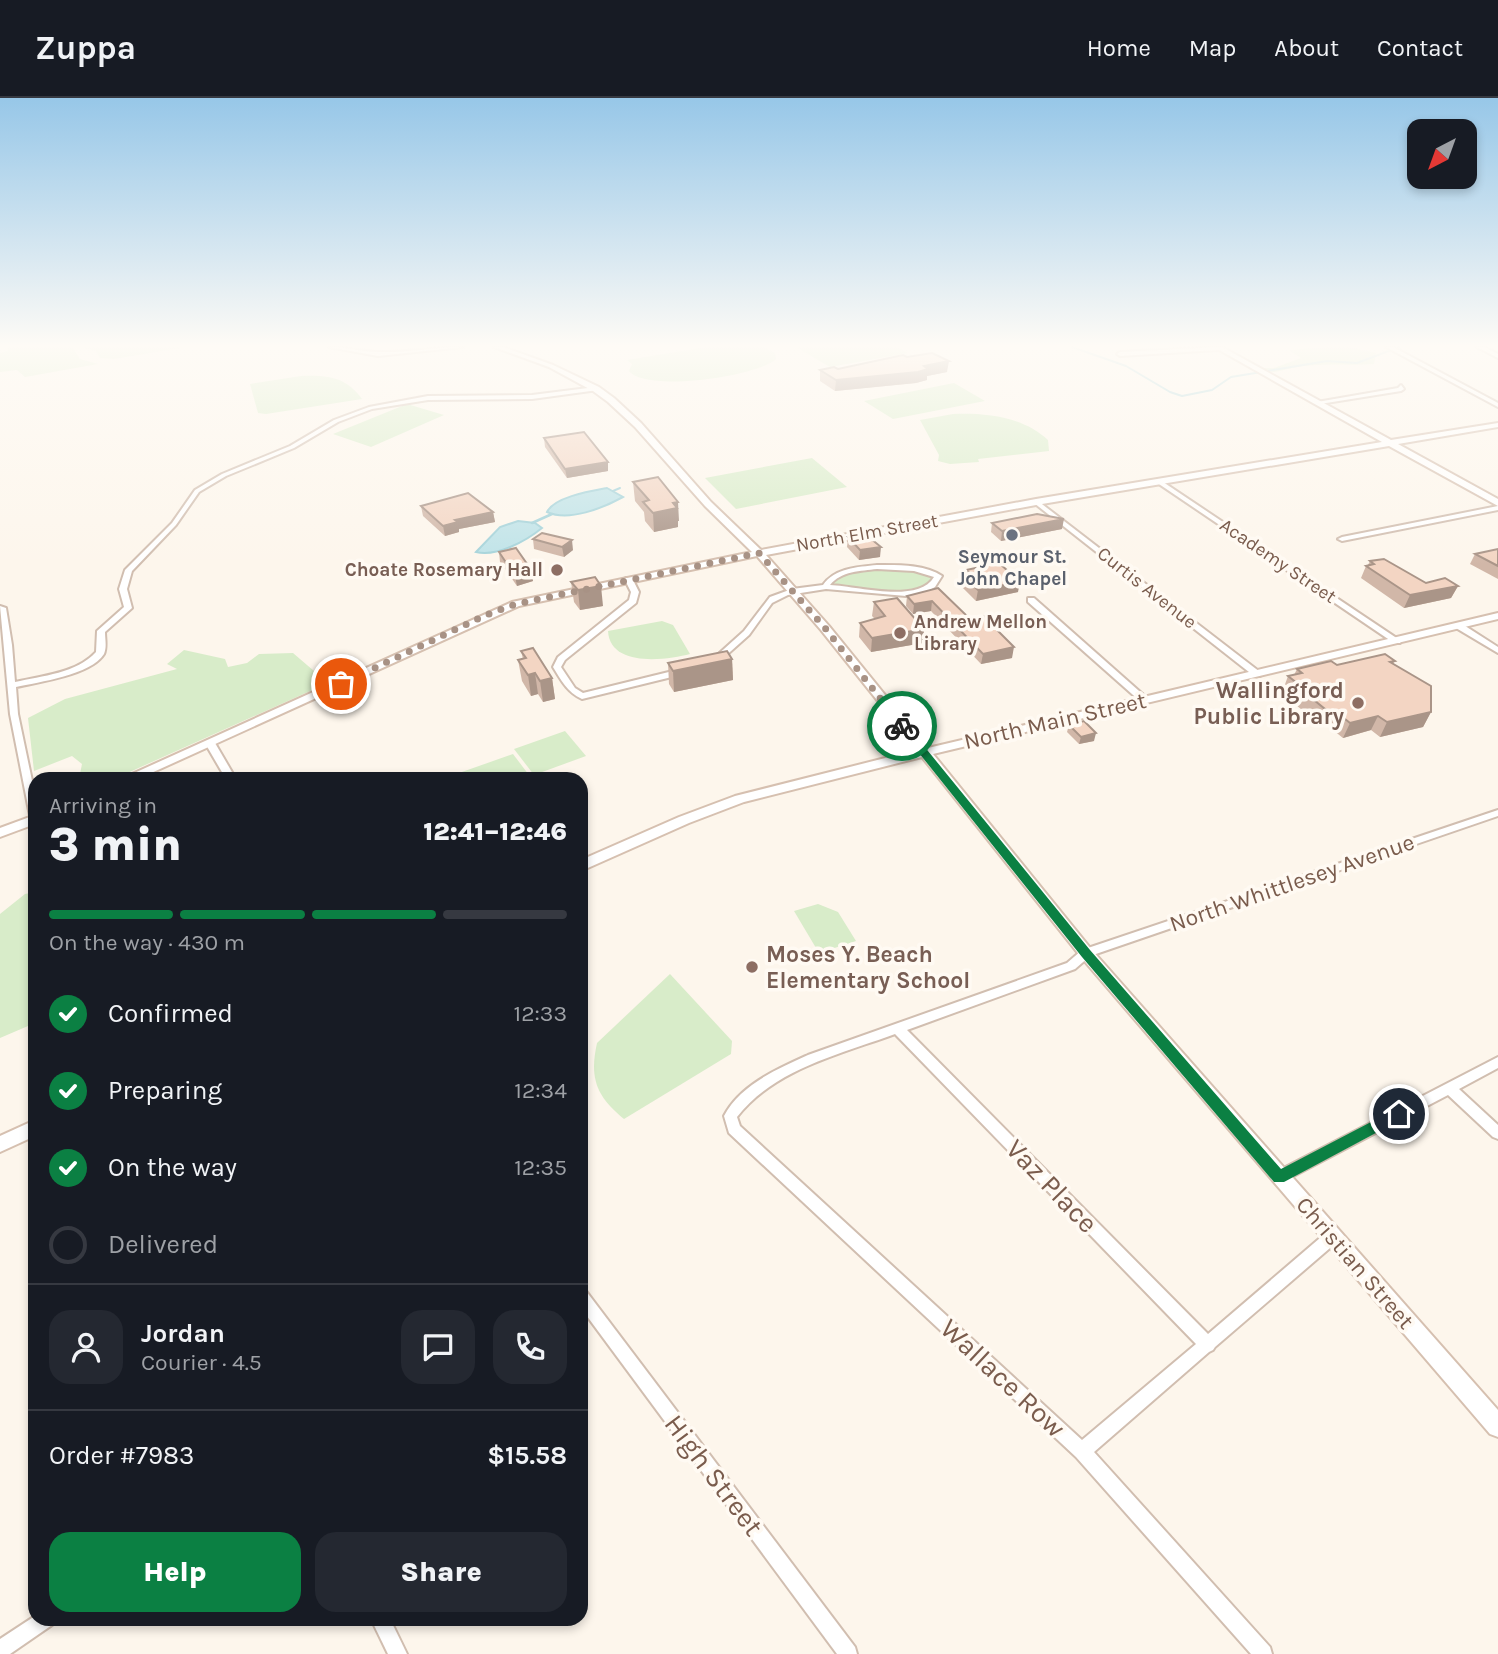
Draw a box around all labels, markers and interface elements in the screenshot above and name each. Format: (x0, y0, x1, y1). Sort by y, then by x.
text: Zuppa (35, 29, 136, 67)
text: Home (1087, 34, 1151, 62)
text: Map (1189, 34, 1236, 62)
text: About (1274, 34, 1339, 62)
text: Contact (1377, 34, 1463, 62)
north arrow (1407, 119, 1477, 189)
map controls (1407, 119, 1477, 189)
street label: North Elm Street (794, 510, 940, 556)
street label: Academy Street (1216, 514, 1340, 608)
marker: Seymour St. John Chapel (1004, 527, 1020, 543)
street label: Curtis Avenue (1093, 542, 1201, 634)
place label: Seymour St. John Chapel (957, 546, 1067, 590)
place label: Choate Rosemary Hall (345, 559, 543, 581)
marker: Choate Rosemary Hall (549, 562, 565, 578)
place label: Andrew Mellon Library (914, 611, 1047, 655)
marker: Andrew Mellon Library (892, 625, 908, 641)
pin (311, 654, 371, 714)
icon: bag (322, 665, 360, 703)
place label: Wallingford Public Library (1193, 677, 1344, 730)
street label: North Main Street (961, 687, 1149, 755)
courier (867, 691, 937, 761)
marker: Wallingford Public Library (1350, 695, 1366, 711)
icon: bike (883, 707, 921, 745)
text: Arriving in (49, 792, 157, 819)
text: 12:41–12:46 (423, 816, 567, 847)
text: 3 min (49, 818, 182, 872)
street label: North Whittlesey Avenue (1166, 828, 1418, 938)
text: On the way · 430 m (49, 929, 245, 956)
place label: Moses Y. Beach Elementary School (766, 941, 970, 994)
marker: Moses Y. Beach Elementary School (744, 959, 760, 975)
icon: check (49, 995, 87, 1033)
text: Confirmed (108, 998, 233, 1029)
text: 12:33 (514, 1000, 567, 1027)
icon: check (49, 1072, 87, 1110)
text: Preparing (108, 1075, 222, 1106)
text: 12:34 (514, 1077, 567, 1104)
pin (1369, 1084, 1429, 1144)
icon: home (1380, 1095, 1418, 1133)
street label: Vaz Place (999, 1132, 1105, 1240)
icon: check (49, 1149, 87, 1187)
text: On the way (108, 1152, 237, 1183)
text: 12:35 (514, 1154, 567, 1181)
street label: Christian Street (1290, 1192, 1420, 1335)
text: Delivered (108, 1229, 218, 1260)
button: person (49, 1310, 123, 1384)
button: chat (401, 1310, 475, 1384)
button: phone (493, 1310, 567, 1384)
street label: Wallace Row (934, 1312, 1072, 1444)
text: Jordan (141, 1318, 225, 1349)
text: Courier · 4.5 (141, 1349, 262, 1376)
street label: High Street (658, 1408, 770, 1542)
text: Order #7983 (49, 1440, 194, 1471)
text: $15.58 (487, 1440, 567, 1471)
button: Help (49, 1532, 301, 1612)
button: Share (315, 1532, 567, 1612)

